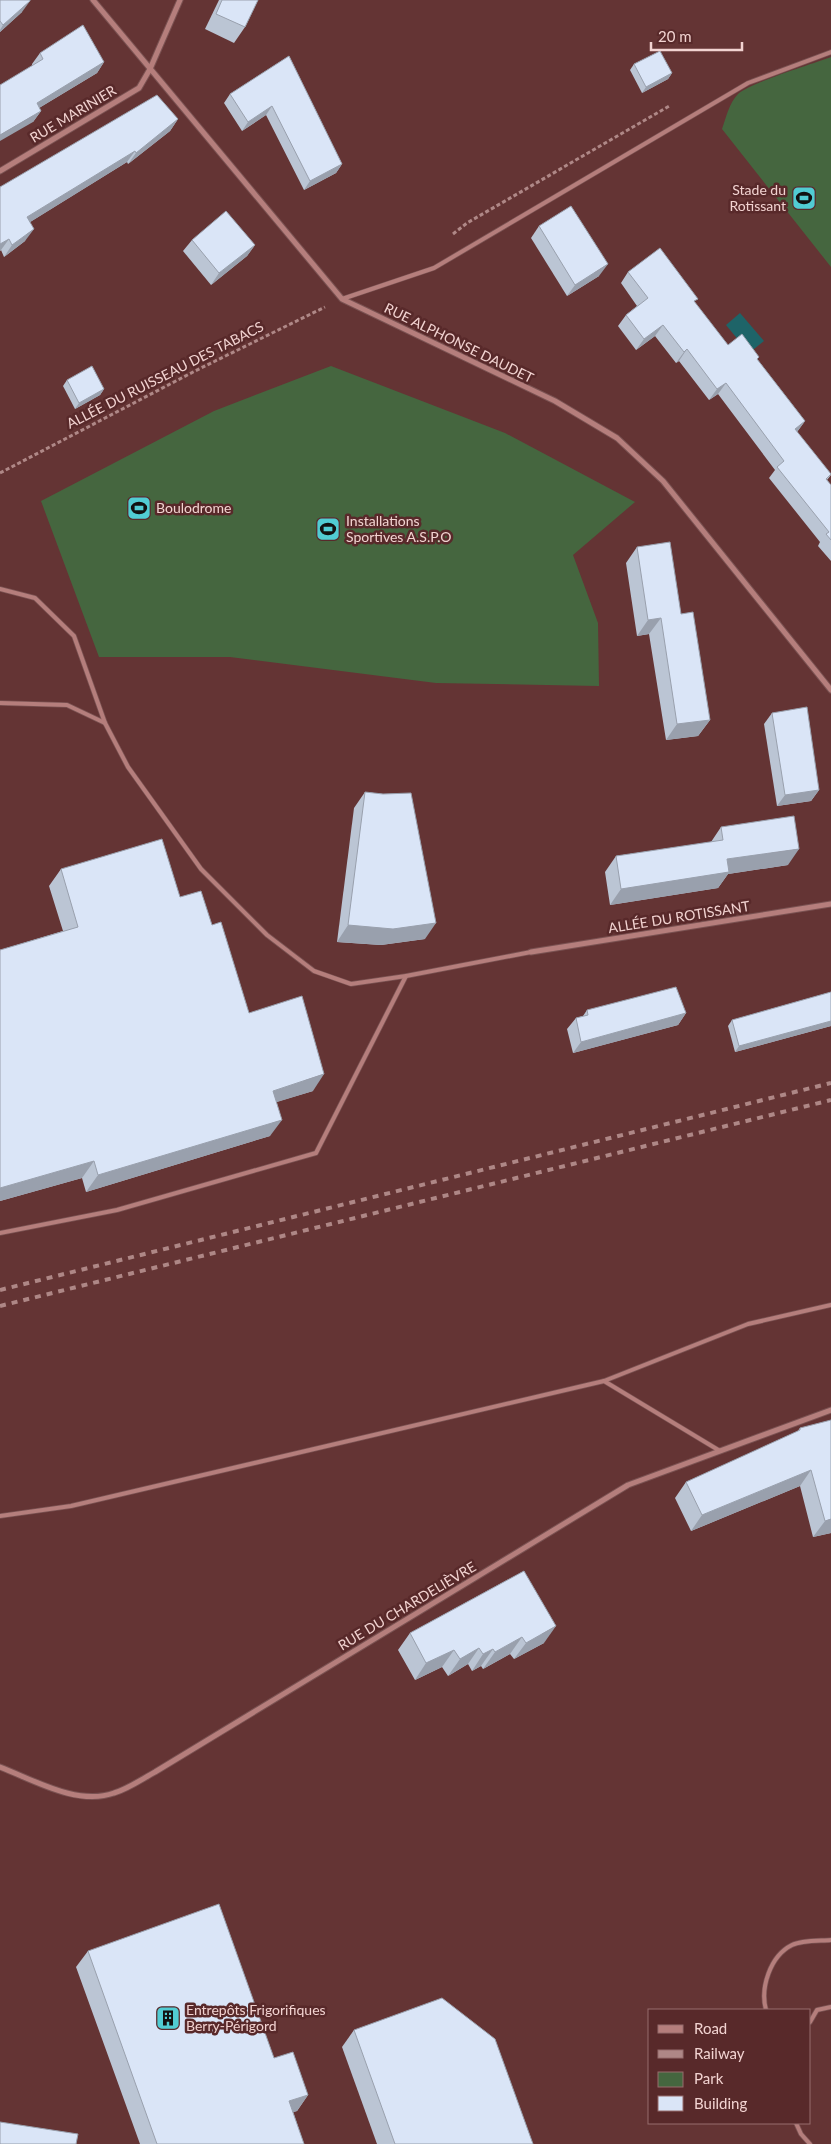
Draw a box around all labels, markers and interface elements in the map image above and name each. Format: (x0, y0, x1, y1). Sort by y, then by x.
scale bar (651, 20, 742, 52)
text: 20 m (658, 27, 692, 45)
street label: RUE MARINIER (27, 81, 119, 146)
place label: Stade du Rotissant (729, 181, 786, 214)
sports icon: Stade du Rotissant (791, 185, 817, 211)
street label: RUE ALPHONSE DAUDET (382, 299, 537, 386)
street label: ALLÉE DU RUISSEAU DES TABACS (63, 317, 266, 432)
sports icon: Boulodrome (126, 495, 152, 521)
place label: Boulodrome (156, 499, 231, 516)
place label: Installations Sportives A.S.P.O (346, 512, 451, 545)
sports icon: Installations Sportives A.S.P.O (315, 516, 341, 542)
street label: ALLÉE DU ROTISSANT (607, 897, 752, 936)
street label: RUE DU CHARDELIÈVRE (335, 1558, 479, 1653)
place label: Entrepôts Frigorifiques Berry-Périgord (186, 2001, 326, 2034)
building icon: Entrepôts Frigorifiques Berry-Périgord (155, 2005, 181, 2031)
legend (648, 2009, 811, 2124)
text: Road (694, 2019, 727, 2037)
text: Railway (694, 2044, 745, 2062)
text: Park (694, 2069, 724, 2087)
text: Building (694, 2094, 747, 2112)

